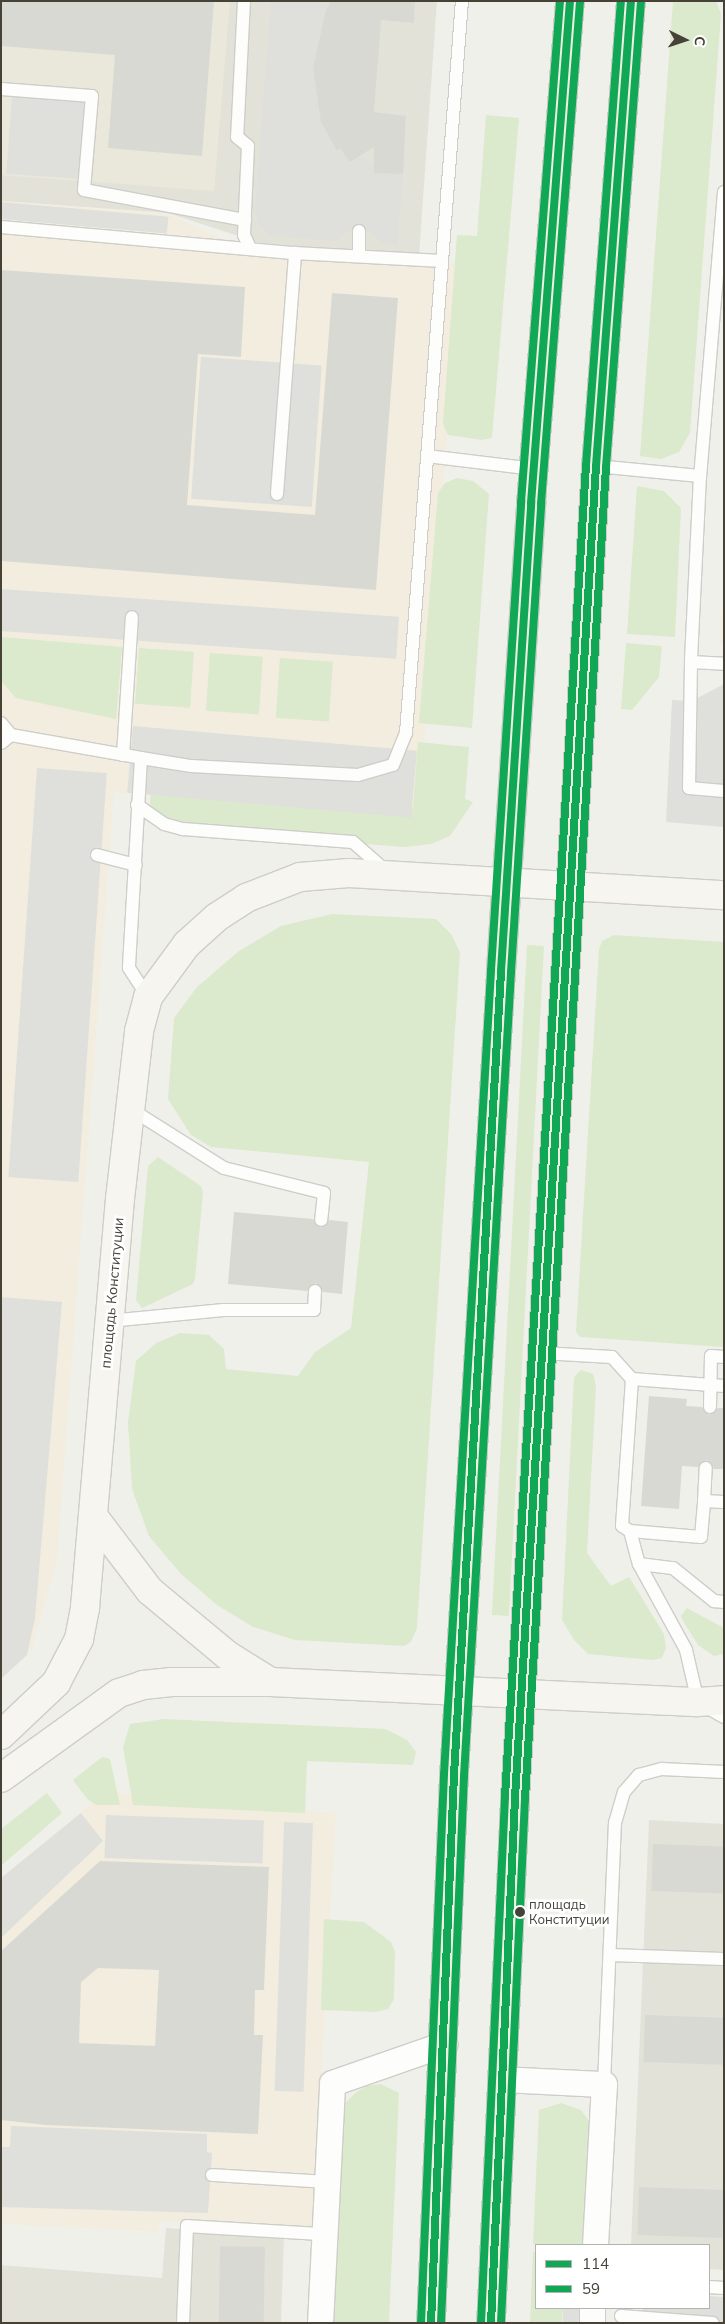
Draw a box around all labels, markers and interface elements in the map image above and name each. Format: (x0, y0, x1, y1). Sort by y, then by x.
north arrow (660, 15, 710, 65)
text: С (691, 36, 709, 46)
street label: площадь Конституции (97, 1217, 127, 1369)
place label: площадь Конституции (529, 1897, 609, 1928)
marker: площадь Конституции (515, 1907, 525, 1917)
legend (535, 2244, 710, 2309)
text: 114 (582, 2254, 609, 2273)
text: 59 (582, 2279, 600, 2298)

